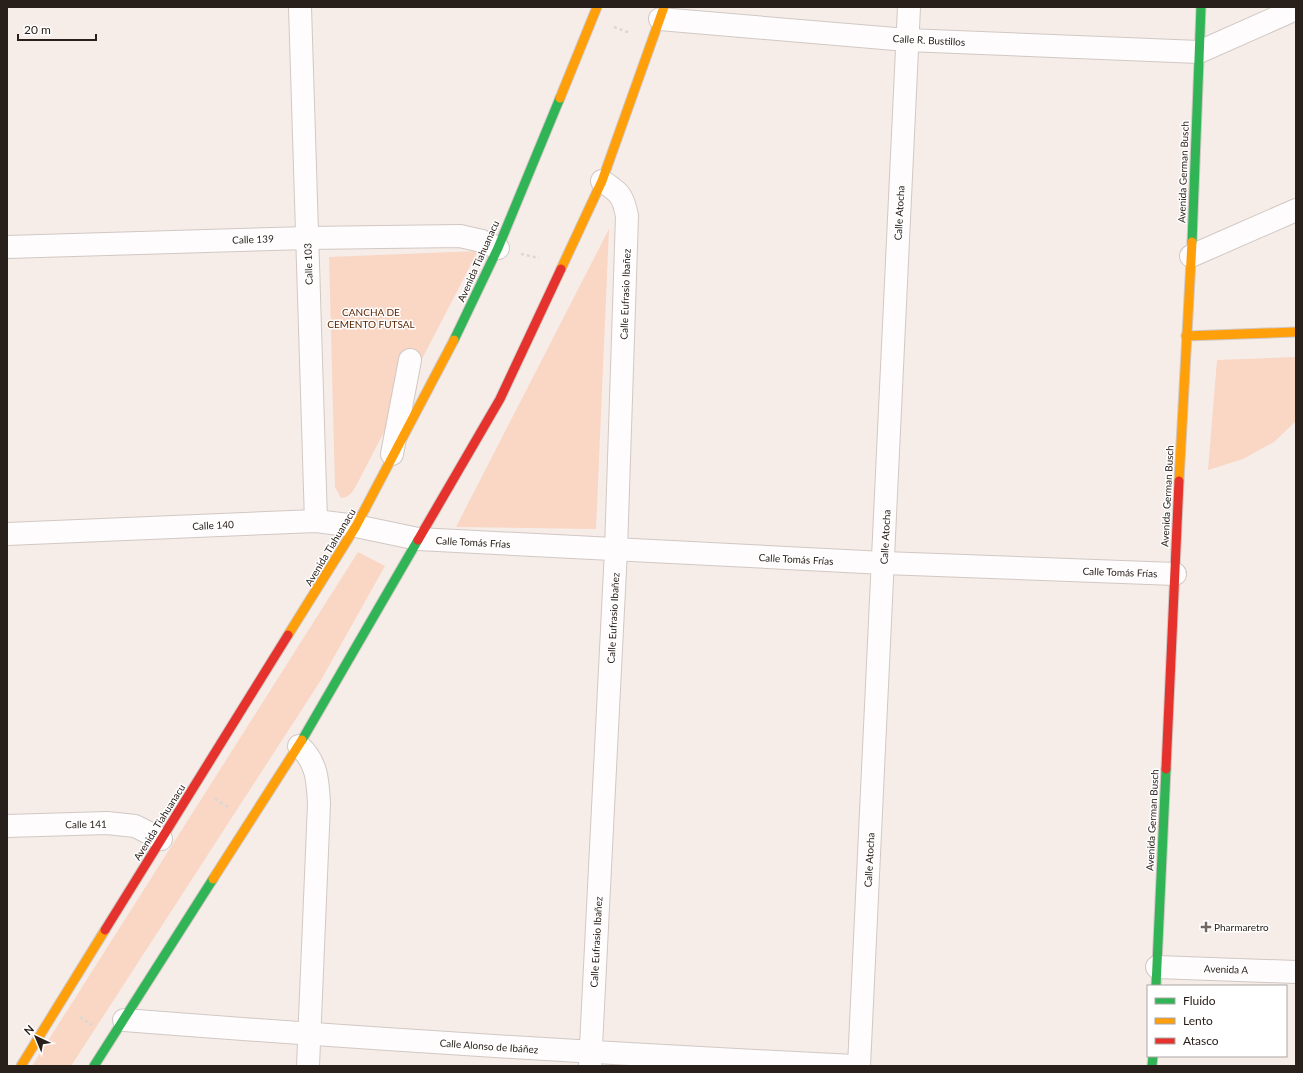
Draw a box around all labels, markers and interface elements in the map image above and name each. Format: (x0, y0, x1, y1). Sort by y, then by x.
scale bar (18, 16, 96, 42)
text: 20 m (24, 22, 51, 37)
street label: Calle R. Bustillos (892, 32, 966, 48)
street label: Avenida German Busch (1175, 121, 1191, 223)
street label: Calle Atocha (892, 185, 906, 241)
street label: Avenida Tiahuanacu (455, 218, 501, 304)
street label: Calle 139 (232, 232, 274, 246)
street label: Calle 103 (301, 243, 315, 285)
street label: Calle Eufrasio Ibañez (617, 248, 633, 340)
park label: CANCHA DE CEMENTO FUTSAL (327, 306, 415, 330)
street label: Avenida German Busch (1158, 445, 1176, 547)
street label: Avenida Tiahuanacu (302, 506, 358, 588)
street label: Calle Atocha (878, 509, 892, 565)
street label: Calle 140 (192, 518, 234, 532)
street label: Calle Tomás Frías (435, 534, 511, 550)
street label: Calle Tomás Frías (758, 551, 834, 567)
street label: Calle Tomás Frías (1082, 565, 1158, 579)
street label: Calle Eufrasio Ibañez (605, 572, 621, 664)
street label: Avenida German Busch (1143, 769, 1161, 871)
street label: Avenida Tiahuanacu (131, 782, 187, 862)
street label: Calle 141 (65, 818, 107, 830)
street label: Calle Atocha (862, 832, 876, 888)
street label: Calle Eufrasio Ibañez (588, 896, 604, 988)
place label: Pharmaretro (1214, 921, 1269, 933)
marker: Pharmaretro (1201, 922, 1211, 932)
street label: Avenida A (1204, 962, 1249, 976)
legend (1147, 985, 1287, 1057)
text: Fluido (1183, 993, 1216, 1008)
text: Lento (1183, 1013, 1213, 1028)
north arrow (16, 1017, 56, 1057)
text: N (21, 1022, 36, 1037)
text: Atasco (1183, 1033, 1219, 1048)
street label: Calle Alonso de Ibáñez (439, 1037, 539, 1055)

